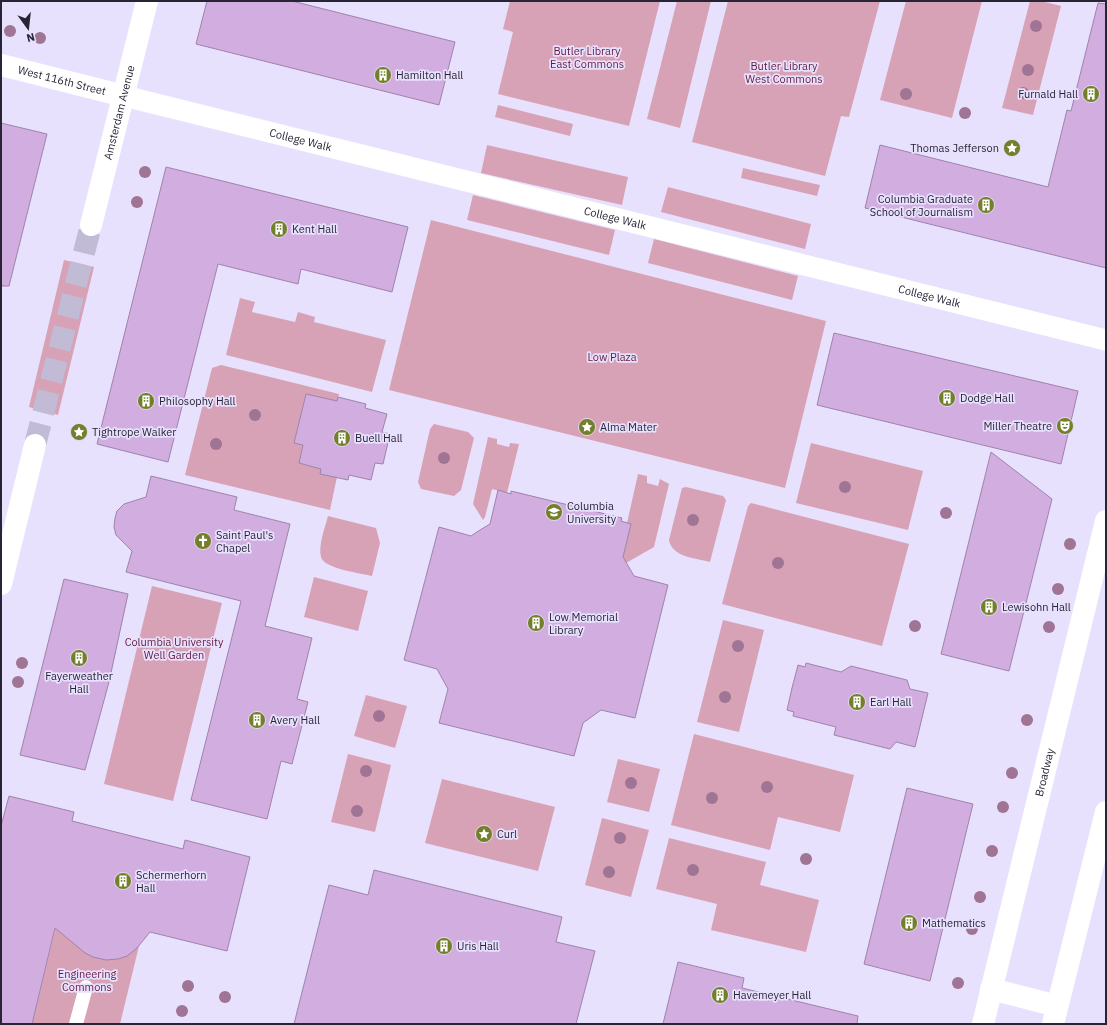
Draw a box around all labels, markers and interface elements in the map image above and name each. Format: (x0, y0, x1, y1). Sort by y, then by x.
north arrow (8, 8, 48, 48)
text: N (25, 30, 36, 45)
park label: Butler Library East Commons (550, 44, 624, 71)
park label: Butler Library West Commons (745, 59, 823, 86)
street label: West 116th Street (17, 63, 108, 98)
street label: Amsterdam Avenue (101, 64, 138, 161)
building icon: Hamilton Hall (373, 65, 393, 85)
place label: Hamilton Hall (396, 68, 463, 82)
building icon: Furnald Hall (1081, 84, 1101, 104)
place label: Furnald Hall (1018, 87, 1078, 101)
street label: College Walk (268, 125, 333, 154)
place icon: Thomas Jefferson (1002, 138, 1022, 158)
place label: Thomas Jefferson (910, 141, 999, 155)
place label: Columbia Graduate School of Journalism (870, 192, 973, 219)
building icon: Columbia Graduate School of Journalism (976, 195, 996, 215)
street label: College Walk (582, 204, 648, 233)
building icon: Kent Hall (269, 219, 289, 239)
place label: Kent Hall (292, 222, 337, 236)
street label: College Walk (897, 282, 962, 311)
park label: Low Plaza (587, 350, 637, 364)
building icon: Dodge Hall (937, 388, 957, 408)
building icon: Philosophy Hall (136, 391, 156, 411)
place label: Dodge Hall (960, 391, 1014, 405)
place label: Philosophy Hall (159, 394, 236, 408)
theatre icon: Miller Theatre (1055, 416, 1075, 436)
place icon: Alma Mater (577, 417, 597, 437)
place label: Miller Theatre (983, 419, 1052, 433)
place label: Alma Mater (600, 420, 657, 434)
place icon: Tightrope Walker (69, 422, 89, 442)
place label: Tightrope Walker (92, 425, 176, 439)
building icon: Buell Hall (332, 428, 352, 448)
place label: Buell Hall (355, 431, 403, 445)
place label: Columbia University (567, 499, 617, 526)
school or university icon: Columbia University (544, 502, 564, 522)
place label: Saint Paul's Chapel (216, 528, 273, 555)
church icon: Saint Paul's Chapel (193, 531, 213, 551)
building icon: Lewisohn Hall (979, 597, 999, 617)
place label: Lewisohn Hall (1002, 600, 1071, 614)
place label: Low Memorial Library (549, 610, 618, 637)
building icon: Low Memorial Library (526, 613, 546, 633)
park label: Columbia University Well Garden (125, 635, 224, 662)
building icon: Fayerweather Hall (69, 648, 89, 668)
place label: Fayerweather Hall (45, 669, 113, 696)
building icon: Earl Hall (847, 692, 867, 712)
place label: Earl Hall (870, 695, 912, 709)
building icon: Avery Hall (247, 710, 267, 730)
place label: Avery Hall (270, 713, 320, 727)
street label: Broadway (1032, 746, 1057, 798)
place icon: Curl (474, 824, 494, 844)
place label: Curl (497, 827, 517, 841)
place label: Schermerhorn Hall (136, 868, 207, 895)
building icon: Schermerhorn Hall (113, 871, 133, 891)
building icon: Mathematics (899, 913, 919, 933)
place label: Mathematics (922, 916, 986, 930)
building icon: Uris Hall (434, 936, 454, 956)
place label: Uris Hall (457, 939, 499, 953)
park label: Engineering Commons (58, 967, 116, 994)
building icon: Havemeyer Hall (710, 985, 730, 1005)
place label: Havemeyer Hall (733, 988, 811, 1002)

